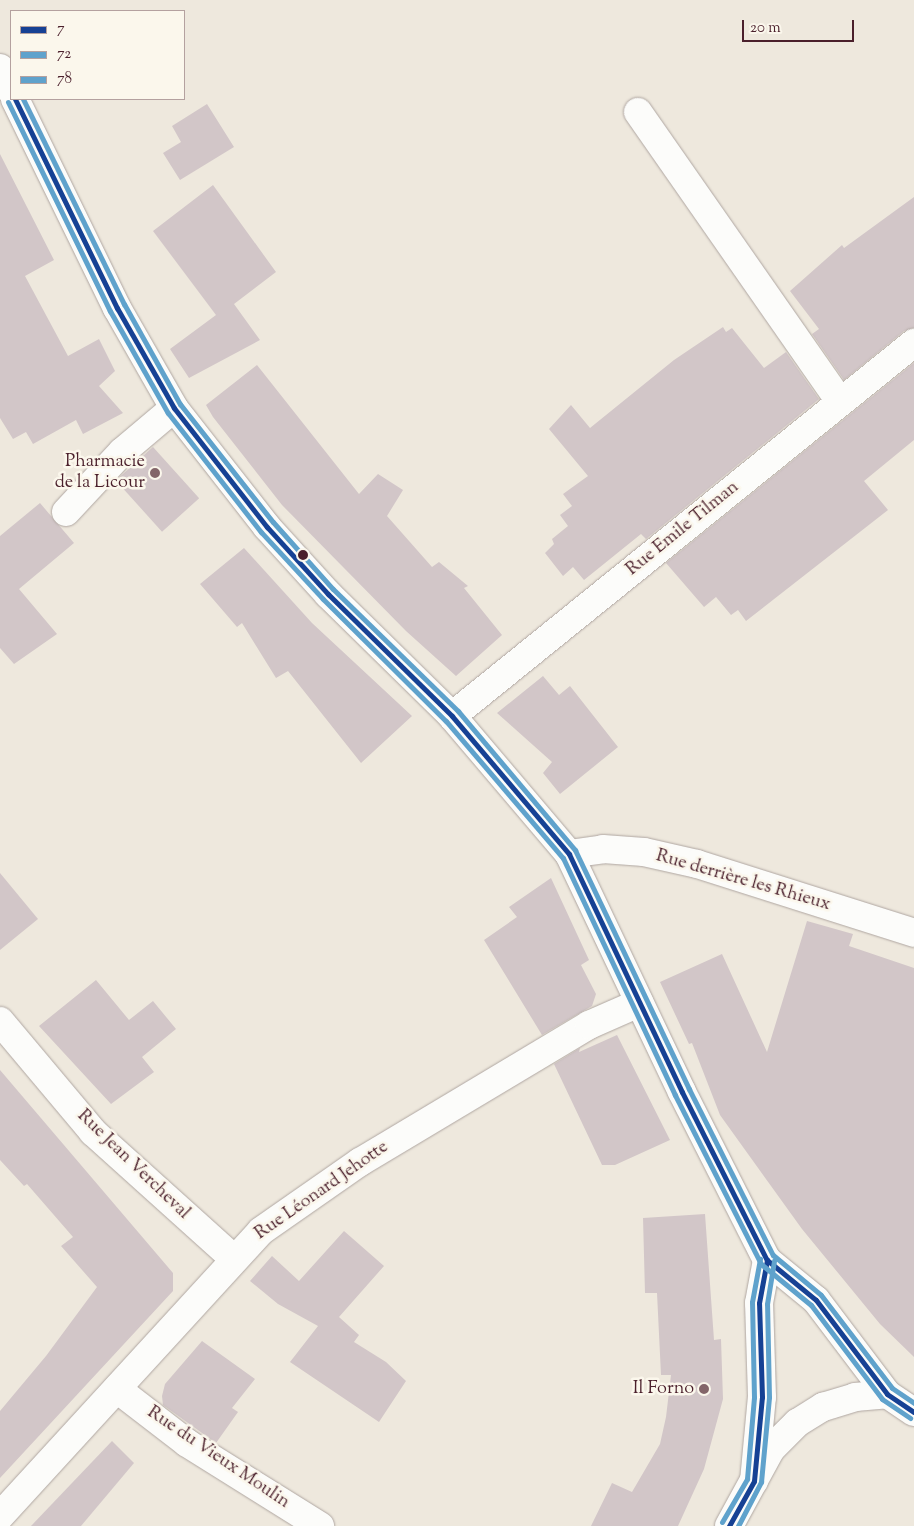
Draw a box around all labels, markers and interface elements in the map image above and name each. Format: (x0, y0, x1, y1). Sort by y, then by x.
legend (10, 10, 185, 100)
scale bar (744, 10, 856, 42)
text: 20 m (750, 18, 781, 39)
text: 7 (57, 19, 65, 40)
text: 72 (57, 44, 71, 65)
text: 78 (57, 69, 72, 90)
place label: Pharmacie de la Licour (55, 452, 145, 494)
marker: Pharmacie de la Licour (149, 467, 161, 479)
street label: Rue Emile Tilman (622, 477, 744, 581)
unlabelled marker (298, 550, 308, 560)
street label: Rue derrière les Rhieux (653, 846, 833, 916)
street label: Rue Jean Vercheval (72, 1106, 194, 1224)
street label: Rue Léonard Jehotte (251, 1137, 393, 1245)
place label: Il Forno (633, 1378, 694, 1400)
marker: Il Forno (698, 1383, 710, 1395)
street label: Rue du Vieux Moulin (143, 1402, 293, 1514)

